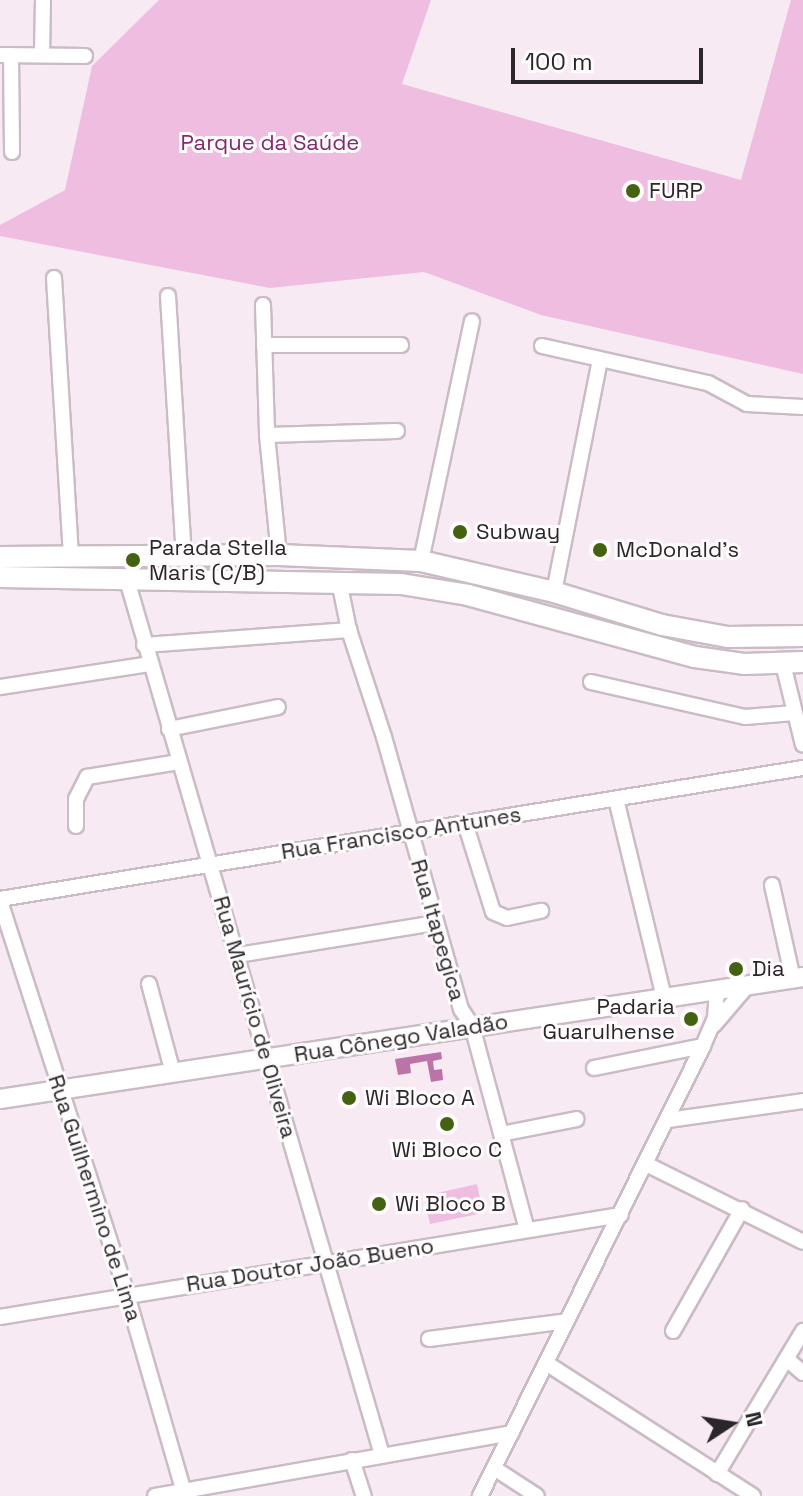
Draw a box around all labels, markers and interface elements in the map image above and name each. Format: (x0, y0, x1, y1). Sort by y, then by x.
scale bar (515, 32, 707, 82)
text: 100 m (525, 46, 593, 77)
park label: Parque da Saúde (181, 130, 359, 156)
place label: FURP (649, 178, 703, 204)
marker: FURP (624, 182, 642, 200)
place label: Subway (476, 519, 560, 545)
marker: Subway (451, 523, 469, 541)
place label: Parada Stella Maris (C/B) (149, 534, 287, 586)
place label: McDonald's (616, 537, 739, 563)
marker: McDonald's (591, 541, 609, 559)
marker: Parada Stella Maris (C/B) (124, 551, 142, 569)
street label: Rua Francisco Antunes (279, 801, 523, 865)
street label: Rua Itapegica (405, 856, 471, 1004)
street label: Rua Maurício de Oliveira (208, 893, 302, 1141)
place label: Dia (752, 956, 785, 982)
marker: Dia (727, 960, 745, 978)
place label: Padaria Guarulhense (543, 993, 675, 1044)
street label: Rua Cônego Valadão (292, 1008, 510, 1068)
marker: Padaria Guarulhense (682, 1010, 700, 1028)
street label: Rua Guilhermino de Lima (43, 1071, 147, 1325)
place label: Wi Bloco A (365, 1085, 475, 1111)
marker: Wi Bloco A (340, 1089, 358, 1107)
marker: Wi Bloco C (438, 1115, 456, 1133)
place label: Wi Bloco C (392, 1137, 502, 1163)
place label: Wi Bloco B (395, 1191, 506, 1217)
marker: Wi Bloco B (370, 1195, 388, 1213)
street label: Rua Doutor João Bueno (184, 1232, 436, 1298)
north arrow (691, 1384, 771, 1464)
text: N (739, 1409, 770, 1429)

